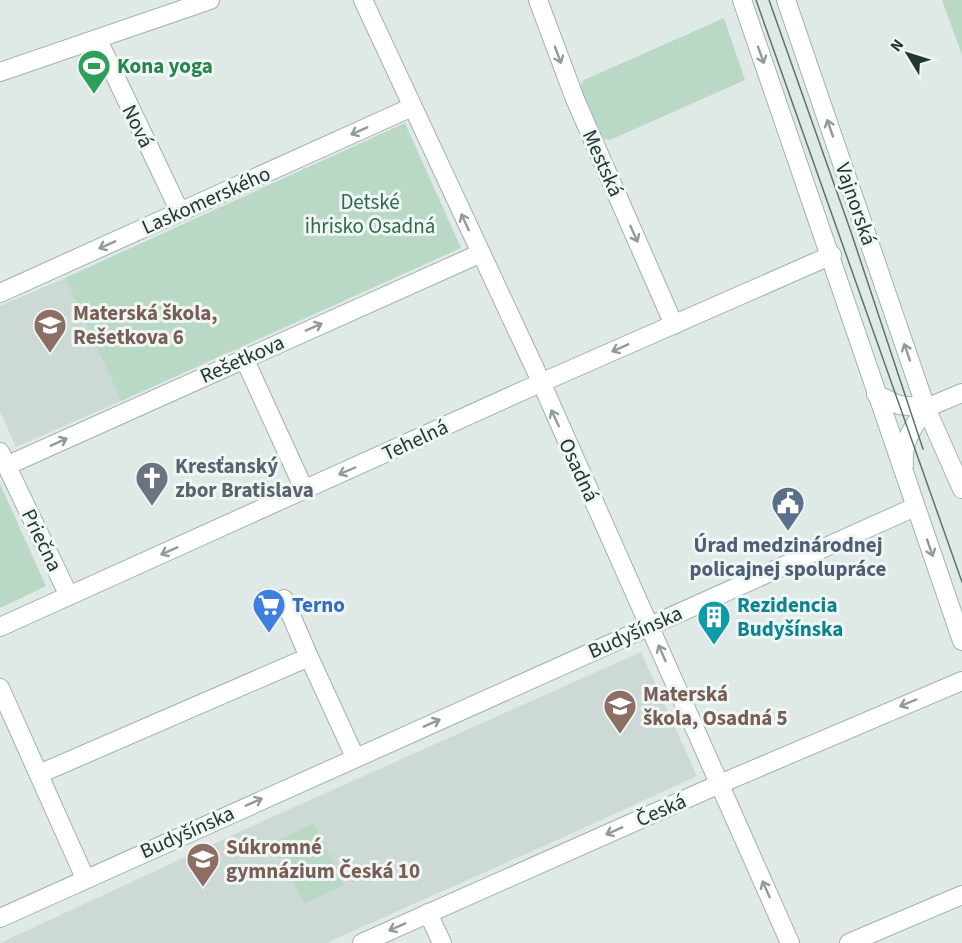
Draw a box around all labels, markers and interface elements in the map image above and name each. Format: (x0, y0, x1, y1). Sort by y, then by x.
north arrow (878, 24, 938, 84)
text: N (885, 34, 909, 56)
one-way arrow (553, 45, 564, 64)
one-way arrow (757, 45, 768, 64)
sports icon: Kona yoga (76, 48, 112, 95)
place label: Kona yoga (117, 51, 213, 81)
street label: Nová (115, 99, 161, 153)
one-way arrow (824, 119, 835, 138)
street label: Mestská (575, 125, 631, 201)
one-way arrow (350, 126, 368, 138)
street label: Laskomerského (137, 158, 275, 242)
street label: Vajnorská (828, 159, 884, 249)
park label: Detské ihrisko Osadná (305, 187, 435, 241)
one-way arrow (459, 214, 470, 232)
one-way arrow (629, 225, 640, 243)
one-way arrow (98, 240, 117, 251)
place label: Materská škola, Rešetkova 6 (73, 298, 218, 352)
school or university icon: Materská škola, Rešetkova 6 (32, 307, 68, 354)
one-way arrow (304, 321, 322, 333)
street label: Rešetkova (195, 327, 289, 391)
one-way arrow (612, 343, 630, 354)
one-way arrow (901, 343, 912, 362)
one-way arrow (549, 410, 561, 428)
street label: Tehelná (377, 412, 453, 468)
street label: Osadná (551, 433, 607, 507)
one-way arrow (50, 436, 68, 447)
place label: Kresťanský zbor Bratislava (175, 451, 314, 505)
church icon: Kresťanský zbor Bratislava (134, 460, 170, 507)
one-way arrow (338, 466, 356, 477)
public building icon: Úrad medzinárodnej policajnej spolupráce (770, 485, 806, 532)
street label: Priečna (14, 504, 70, 576)
place label: Úrad medzinárodnej policajnej spolupráce (690, 530, 887, 584)
one-way arrow (925, 538, 936, 557)
one-way arrow (160, 546, 179, 557)
supermarket icon: Terno (251, 587, 287, 634)
place label: Terno (292, 590, 345, 620)
place label: Rezidencia Budyšínska (737, 590, 843, 644)
street label: Budyšínska (583, 598, 687, 666)
building icon: Rezidencia Budyšínska (696, 599, 732, 646)
one-way arrow (656, 645, 667, 663)
place label: Materská škola, Osadná 5 (643, 679, 788, 733)
school or university icon: Materská škola, Osadná 5 (602, 688, 638, 735)
one-way arrow (899, 699, 917, 710)
one-way arrow (422, 717, 440, 728)
street label: Česká (631, 786, 691, 834)
one-way arrow (244, 796, 262, 808)
street label: Budyšínska (135, 798, 239, 866)
one-way arrow (605, 826, 623, 837)
place label: Súkromné gymnázium Česká 10 (226, 832, 420, 886)
school or university icon: Súkromné gymnázium Česká 10 (185, 841, 221, 888)
one-way arrow (760, 881, 771, 899)
one-way arrow (388, 922, 406, 933)

